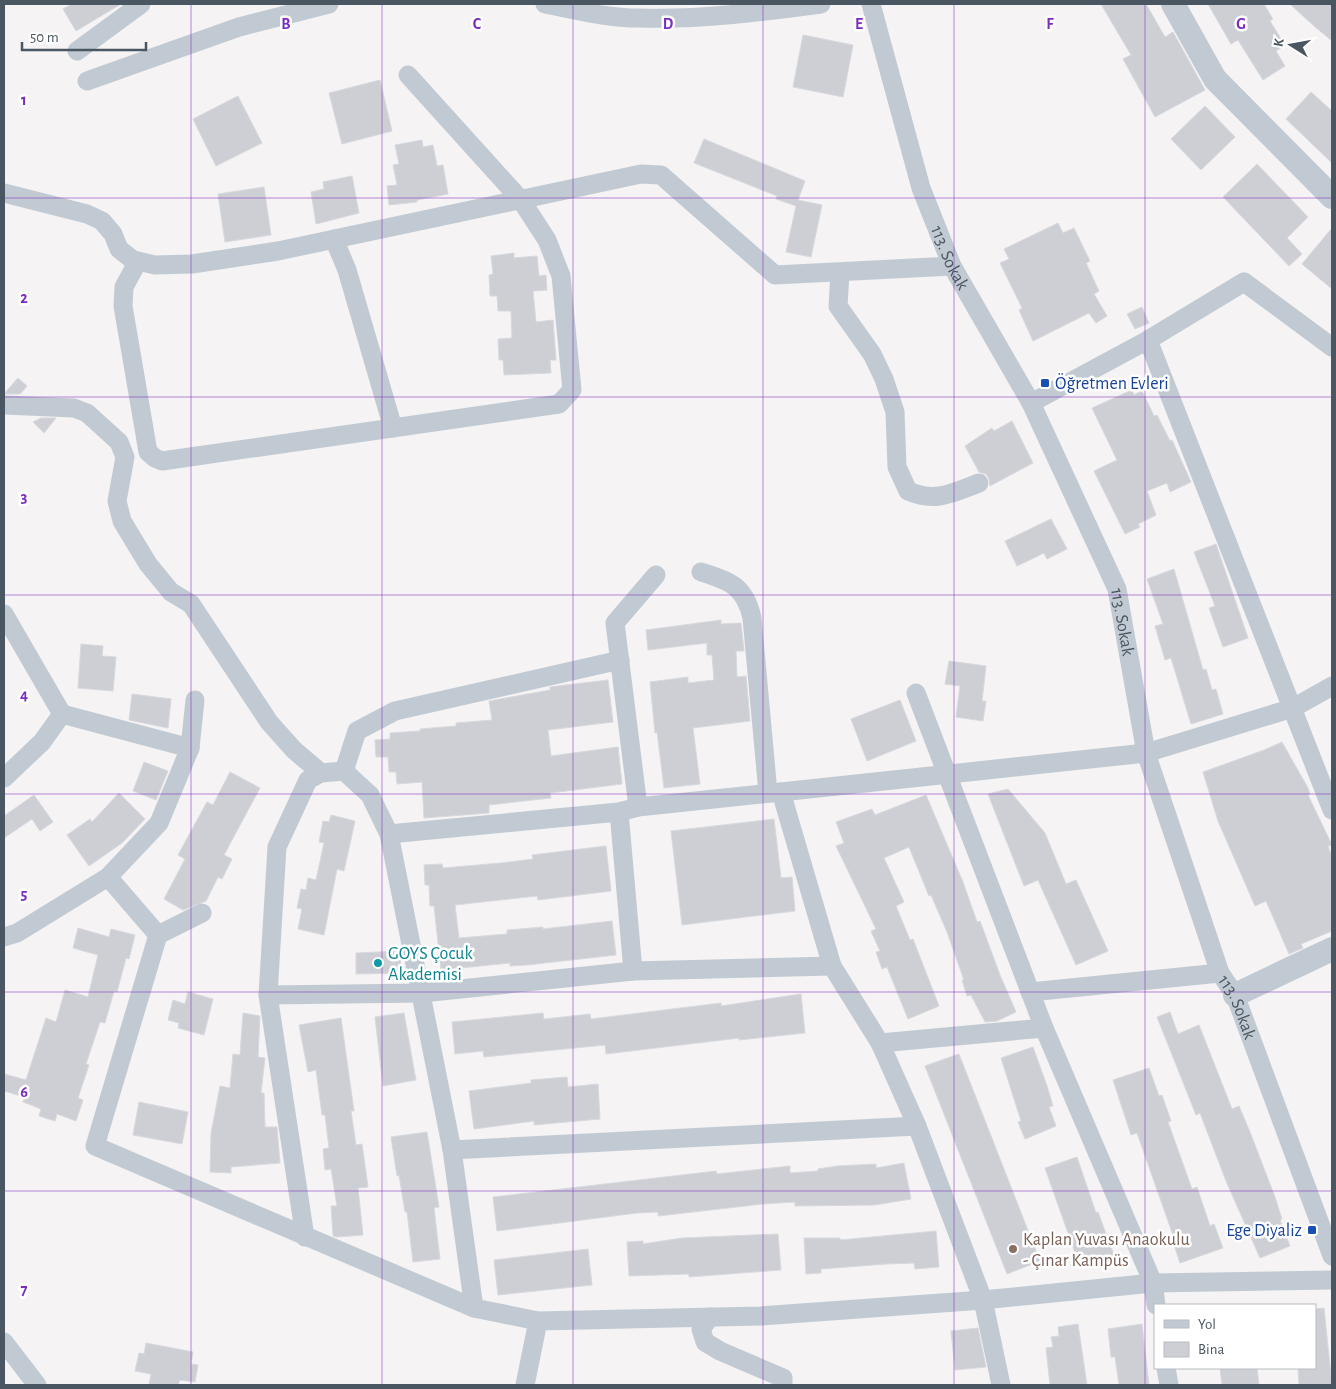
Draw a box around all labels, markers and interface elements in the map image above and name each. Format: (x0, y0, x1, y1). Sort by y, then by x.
text: B (281, 16, 291, 32)
text: C (473, 16, 482, 32)
text: D (663, 16, 674, 32)
text: E (855, 16, 863, 32)
text: F (1046, 16, 1054, 32)
text: G (1236, 16, 1246, 32)
scale bar (22, 20, 146, 52)
north arrow (1266, 20, 1316, 70)
text: 50 m (30, 30, 59, 45)
text: K (1272, 37, 1287, 48)
text: 1 (21, 92, 27, 108)
street label: 113. Sokak (927, 223, 972, 294)
text: 2 (20, 290, 28, 306)
place label: Öğretmen Evleri (1055, 373, 1169, 393)
marker: Öğretmen Evleri (1039, 377, 1051, 389)
text: 3 (21, 489, 28, 505)
street label: 113. Sokak (1107, 587, 1137, 658)
text: 4 (20, 687, 28, 703)
text: 5 (21, 886, 28, 902)
place label: GOYS Çocuk Akademisi (388, 945, 474, 984)
marker: GOYS Çocuk Akademisi (372, 957, 384, 969)
street label: 113. Sokak (1214, 972, 1259, 1043)
text: 6 (20, 1084, 28, 1100)
place label: Ege Diyaliz (1226, 1222, 1302, 1240)
marker: Ege Diyaliz (1306, 1224, 1318, 1236)
place label: Kaplan Yuvası Anaokulu - Çınar Kampüs (1023, 1231, 1190, 1270)
marker: Kaplan Yuvası Anaokulu - Çınar Kampüs (1007, 1243, 1019, 1255)
text: 7 (21, 1282, 28, 1298)
legend (1154, 1304, 1316, 1369)
text: Yol (1198, 1317, 1216, 1332)
text: Bina (1198, 1342, 1224, 1357)

